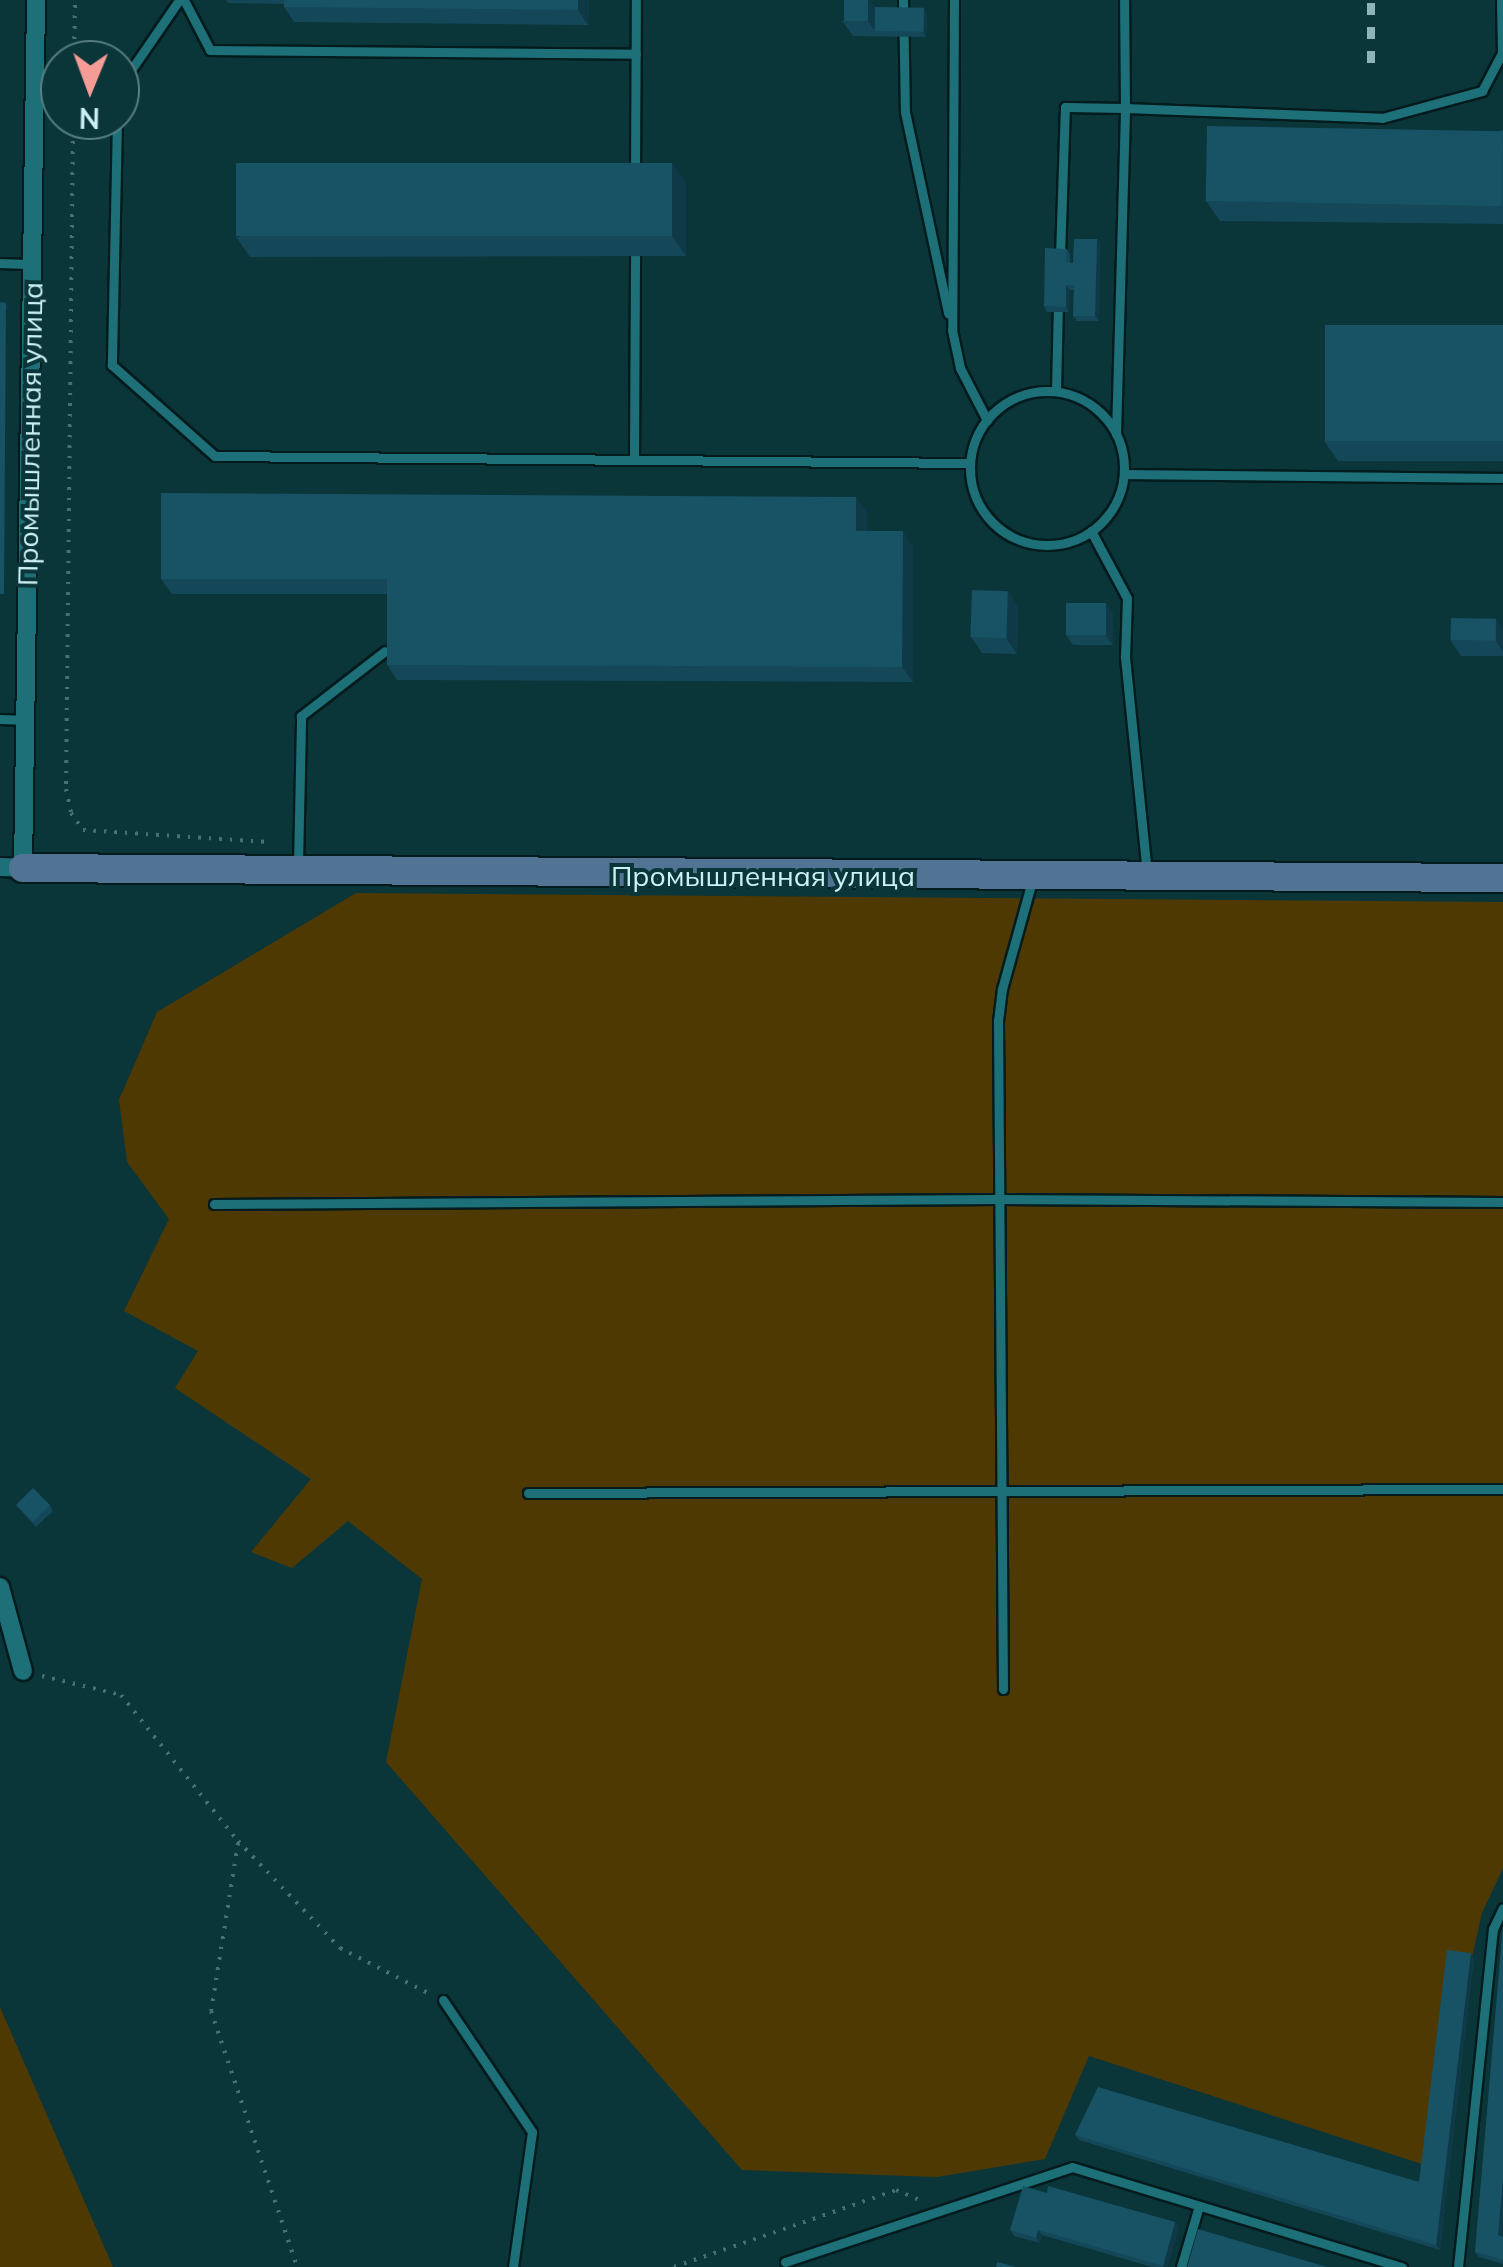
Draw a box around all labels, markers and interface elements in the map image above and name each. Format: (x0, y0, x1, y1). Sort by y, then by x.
north arrow (40, 40, 140, 140)
text: N (79, 101, 100, 136)
street label: Промышленная улица (11, 282, 49, 586)
street label: Промышленная улица (611, 859, 915, 893)

